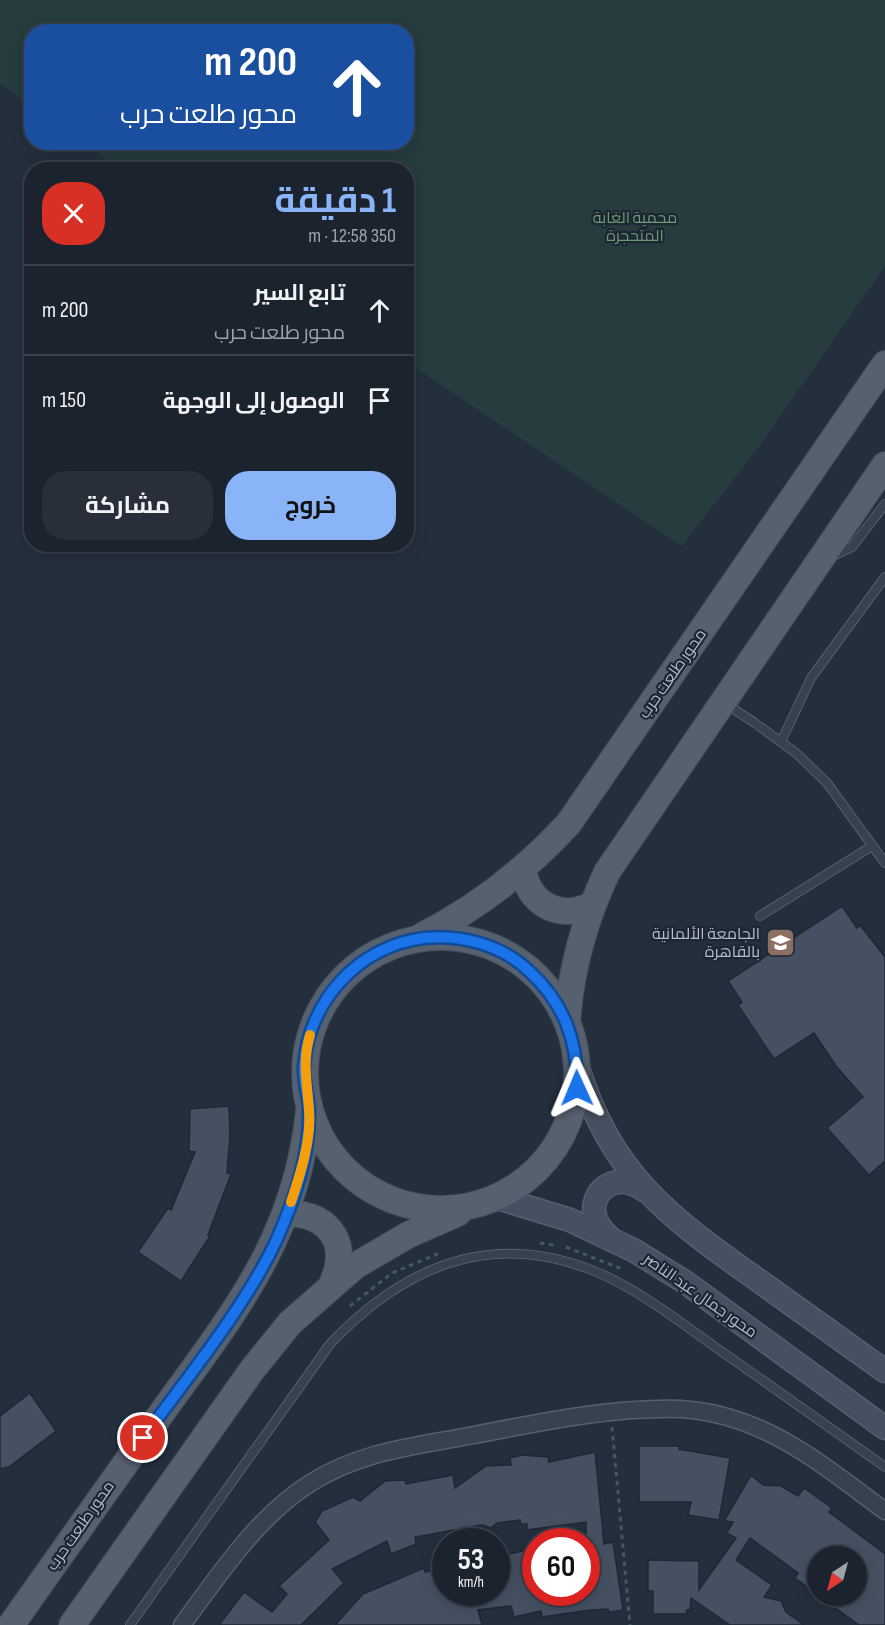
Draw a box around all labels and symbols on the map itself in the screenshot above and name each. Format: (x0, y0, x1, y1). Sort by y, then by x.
park label: محمية الغابة المتحجرة (593, 209, 677, 246)
street label: محور طلعت حرب (635, 626, 711, 722)
place label: الجامعة الألمانية بالقاهرة (652, 925, 760, 962)
school or university icon: الجامعة الألمانية بالقاهرة (765, 927, 797, 959)
position arrow (545, 1056, 609, 1120)
street label: محور جمال عبد الناصر (639, 1249, 760, 1342)
pin (117, 1412, 168, 1463)
street label: محور طلعت حرب (43, 1478, 119, 1574)
speed limit sign: 60 (522, 1528, 600, 1606)
north arrow (807, 1546, 867, 1606)

